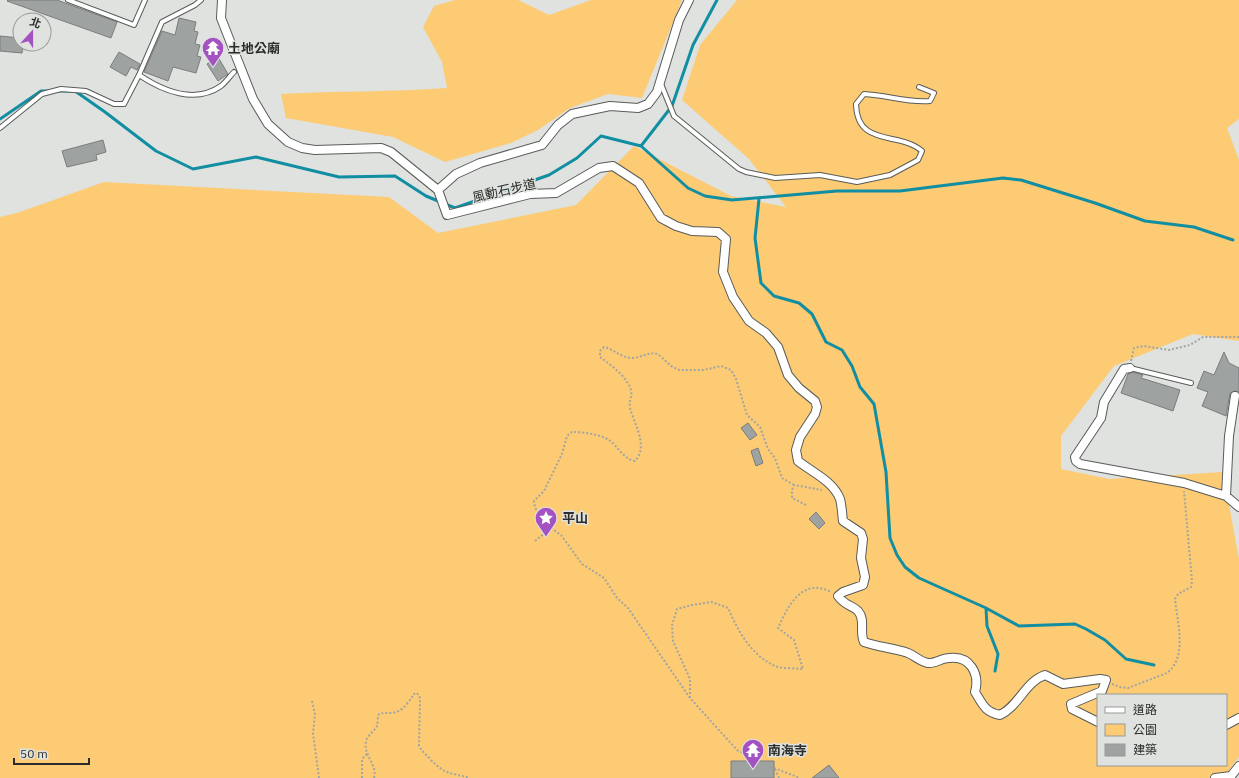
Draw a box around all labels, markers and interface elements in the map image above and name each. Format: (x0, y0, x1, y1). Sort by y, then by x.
north arrow (12, 12, 52, 52)
text: 北 (28, 14, 43, 31)
temple icon: 土地公廟 (200, 35, 226, 68)
place label: 土地公廟 (228, 40, 280, 57)
street label: 風動石步道 (471, 175, 538, 206)
place icon: 平山 (533, 505, 559, 538)
place label: 平山 (562, 510, 588, 527)
legend (1097, 694, 1227, 766)
text: 道路 (1133, 702, 1157, 717)
text: 公園 (1133, 722, 1157, 737)
temple icon: 南海寺 (740, 737, 766, 770)
scale bar (14, 740, 89, 766)
place label: 南海寺 (768, 742, 807, 759)
text: 建築 (1133, 742, 1157, 757)
text: 50 m (20, 746, 48, 761)

